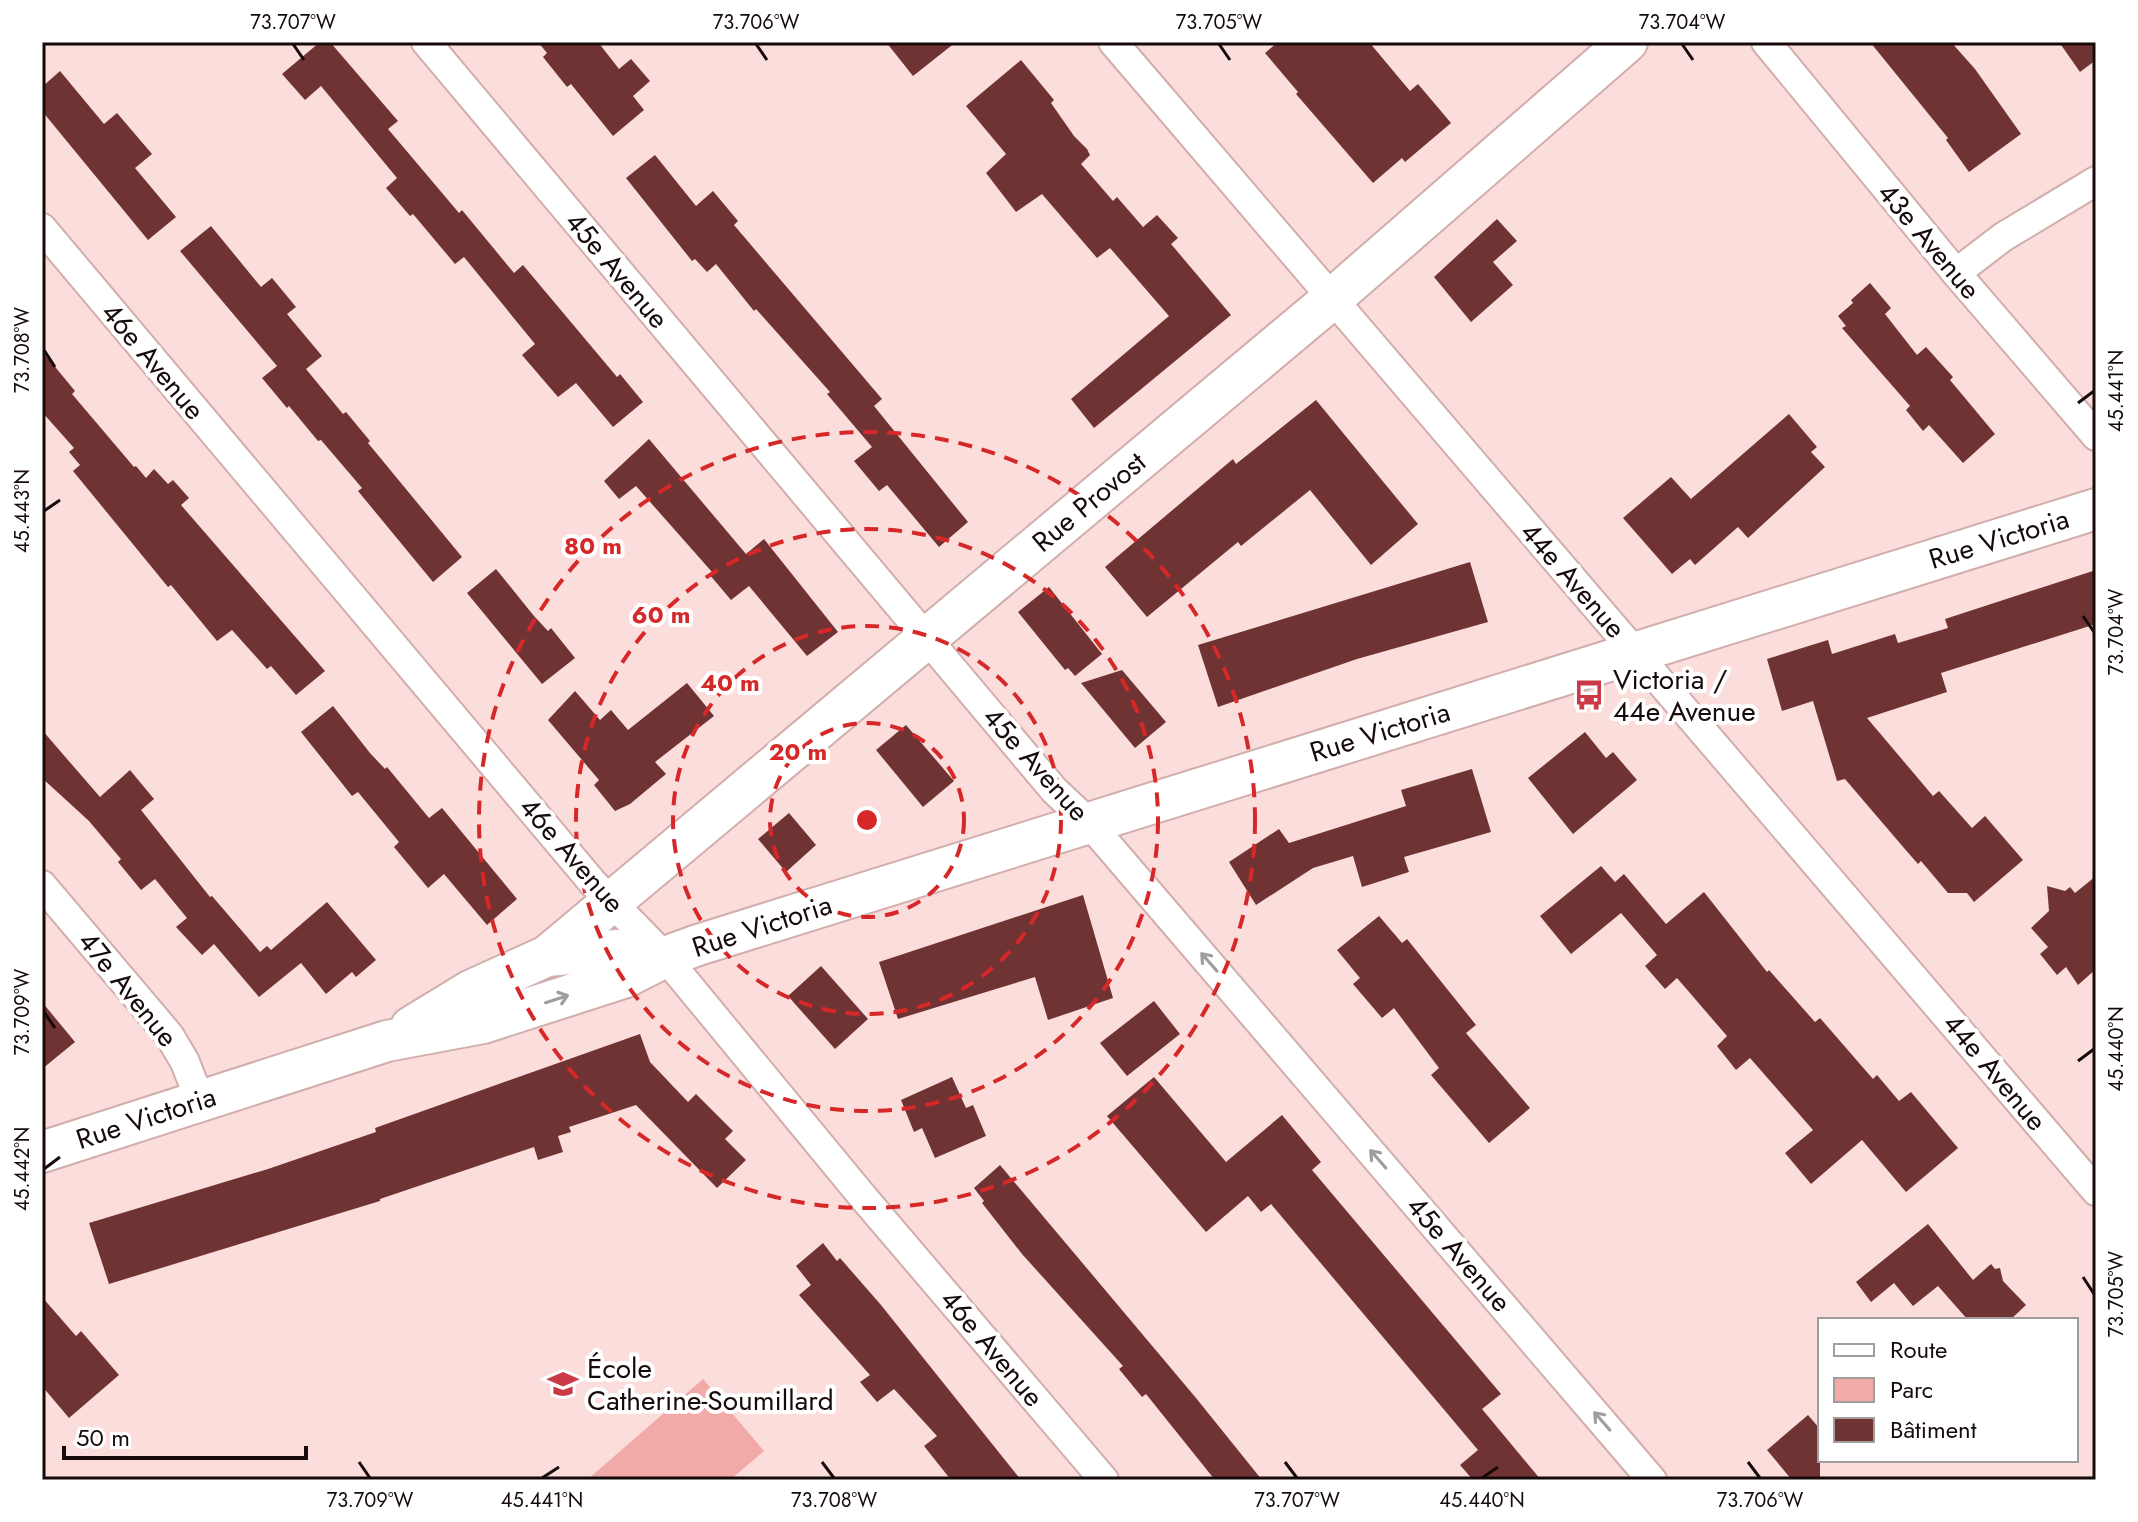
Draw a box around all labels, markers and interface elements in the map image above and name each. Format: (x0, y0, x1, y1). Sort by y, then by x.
text: 73.707°W (250, 8, 336, 37)
text: 73.706°W (713, 8, 799, 37)
text: 73.705°W (1176, 8, 1262, 37)
text: 73.704°W (1639, 8, 1726, 37)
street label: 43e Avenue (1868, 174, 1990, 308)
street label: 45e Avenue (556, 202, 678, 338)
street label: 46e Avenue (91, 293, 215, 429)
text: 73.708°W (8, 307, 37, 393)
text: 45.441°N (2102, 350, 2131, 432)
street label: Rue Provost (1023, 442, 1155, 562)
text: 45.443°N (8, 469, 37, 553)
street label: Rue Victoria (1924, 498, 2074, 580)
street label: 44e Avenue (1511, 513, 1635, 647)
text: 80 m (564, 528, 622, 563)
text: 73.704°W (2102, 588, 2131, 675)
text: 60 m (632, 597, 690, 632)
place label: Victoria / 44e Avenue (1613, 659, 1756, 732)
text: 40 m (700, 665, 760, 700)
bus stop icon: Victoria / 44e Avenue (1572, 678, 1606, 712)
street label: Rue Victoria (1305, 691, 1455, 773)
street label: 45e Avenue (973, 697, 1099, 831)
text: 20 m (769, 734, 827, 769)
street label: 46e Avenue (510, 788, 634, 922)
centre of rings (853, 806, 881, 834)
street label: Rue Victoria (687, 884, 837, 968)
street label: 47e Avenue (68, 922, 188, 1056)
one-way arrow (1200, 952, 1218, 973)
text: 73.709°W (8, 969, 37, 1055)
one-way arrow (544, 991, 569, 1006)
street label: 44e Avenue (1933, 1004, 2057, 1140)
text: 45.440°N (2102, 1006, 2131, 1092)
street label: Rue Victoria (71, 1076, 221, 1160)
text: 45.442°N (8, 1127, 37, 1211)
one-way arrow (1369, 1150, 1387, 1170)
street label: 45e Avenue (1397, 1187, 1521, 1321)
text: 73.705°W (2102, 1251, 2131, 1337)
street label: 46e Avenue (930, 1280, 1054, 1416)
legend (1818, 1318, 2078, 1462)
text: Route (1890, 1332, 1947, 1367)
place label: École Catherine-Soumillard (587, 1348, 834, 1421)
school or university icon: École Catherine-Soumillard (546, 1367, 580, 1401)
text: Parc (1890, 1372, 1933, 1407)
scale bar (64, 1410, 306, 1460)
one-way arrow (1593, 1411, 1611, 1431)
text: Bâtiment (1890, 1412, 1977, 1447)
text: 50 m (76, 1420, 130, 1455)
text: 73.709°W (327, 1486, 413, 1515)
text: 45.441°N (501, 1486, 583, 1515)
text: 73.708°W (791, 1486, 877, 1515)
text: 73.707°W (1254, 1486, 1340, 1515)
text: 45.440°N (1439, 1486, 1525, 1515)
text: 73.706°W (1717, 1486, 1803, 1515)

